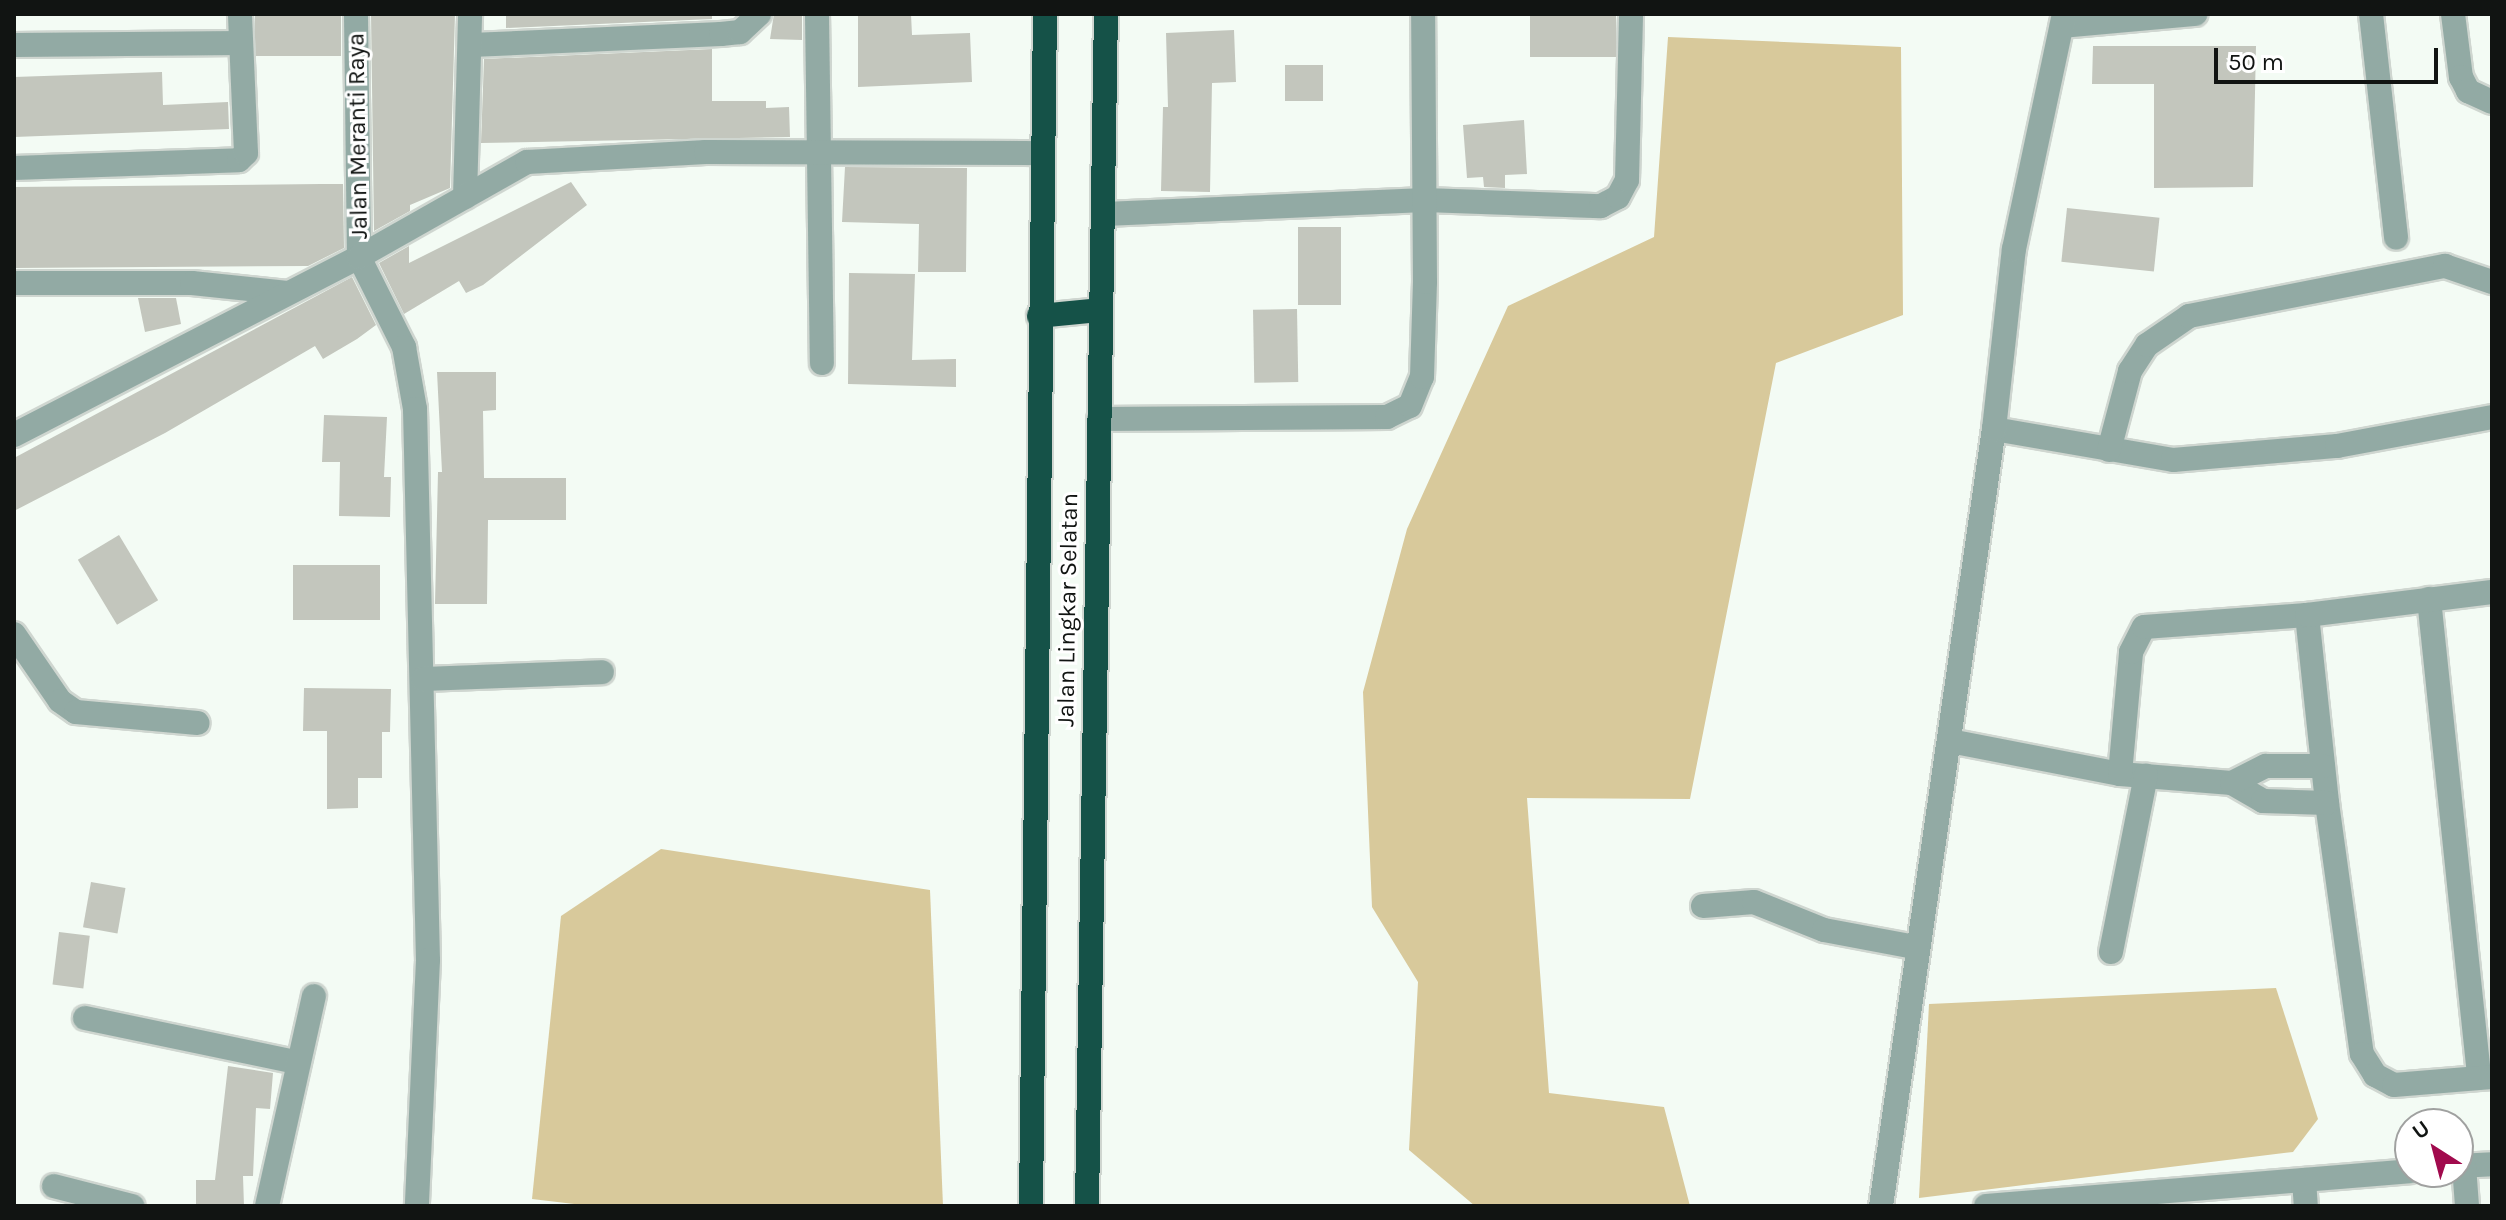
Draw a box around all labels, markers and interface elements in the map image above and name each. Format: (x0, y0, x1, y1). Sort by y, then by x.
scale bar (2218, 32, 2442, 82)
street label: Jalan Meranti Raya (342, 33, 374, 239)
text: 50 m (2228, 48, 2284, 76)
street label: Jalan Lingkar Selatan (1052, 493, 1084, 727)
north arrow (2394, 1108, 2474, 1188)
text: U (2407, 1115, 2435, 1145)

